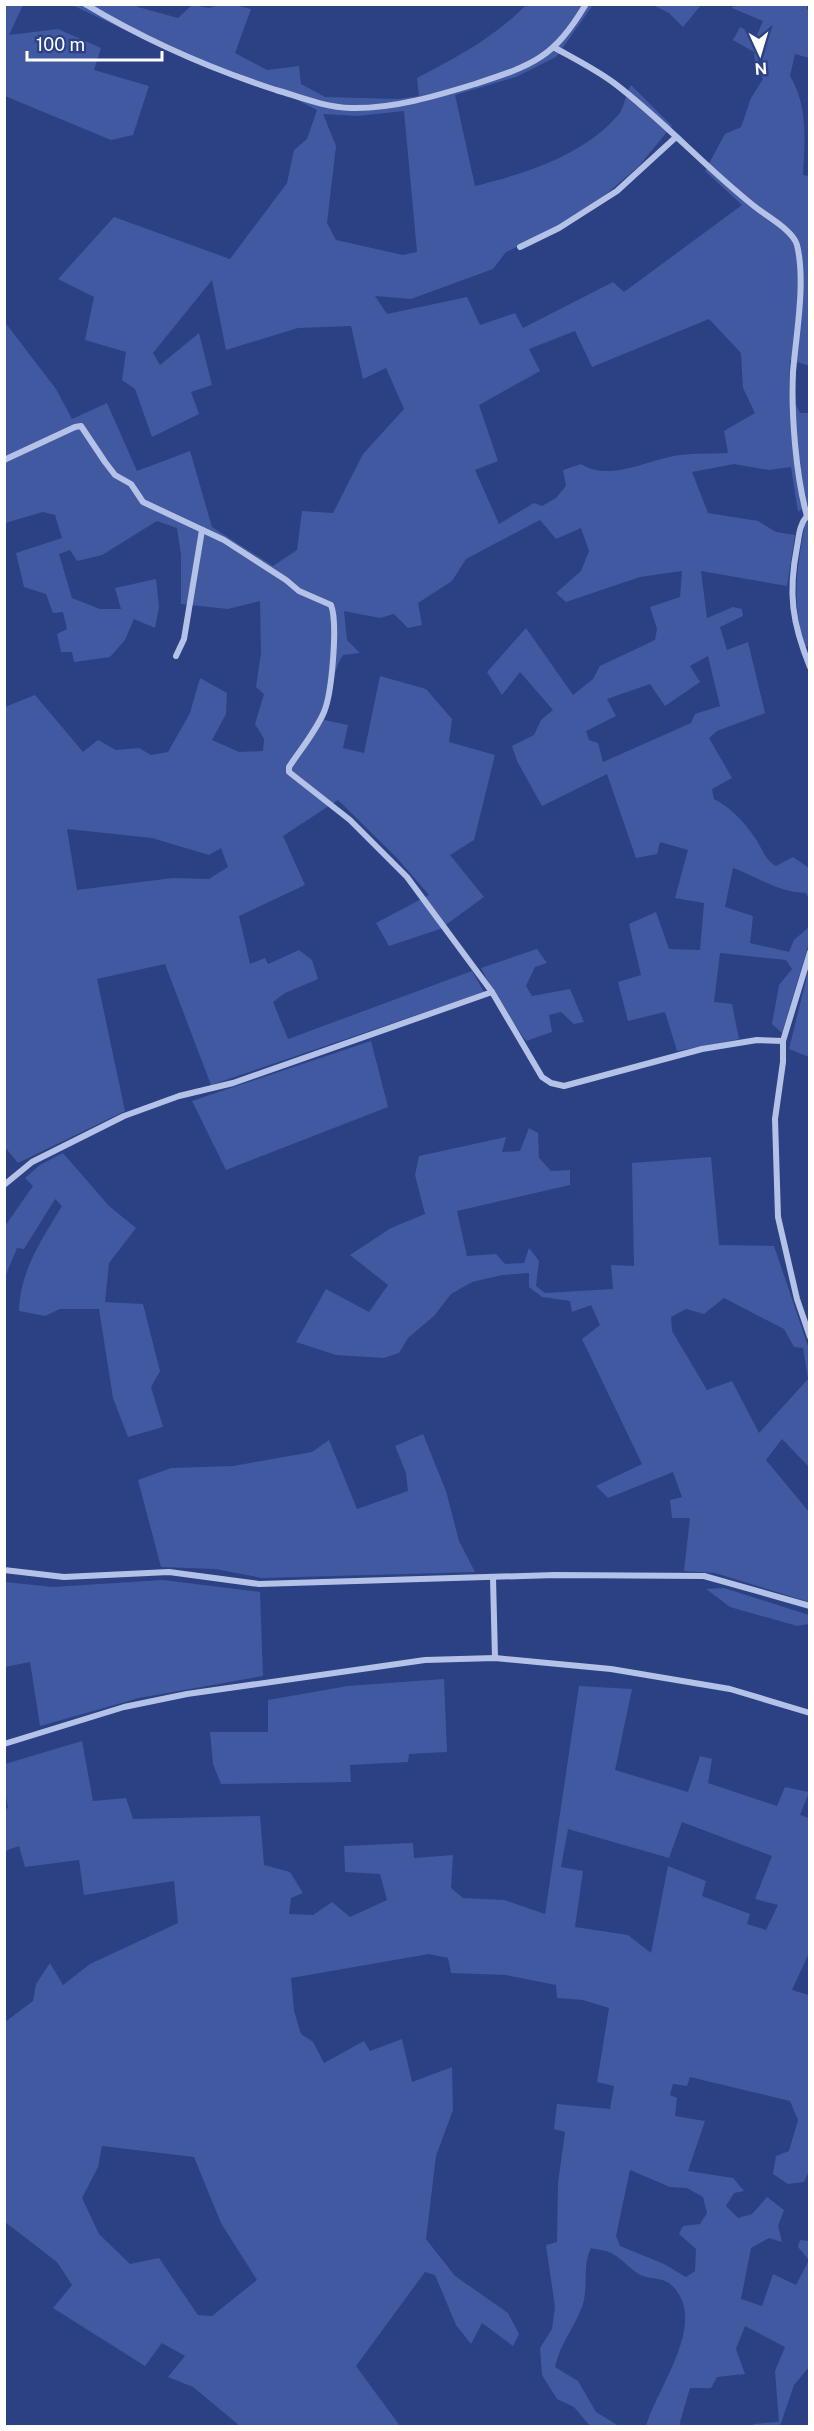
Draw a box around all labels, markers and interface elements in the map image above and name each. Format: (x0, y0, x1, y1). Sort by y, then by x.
scale bar (27, 24, 162, 62)
north arrow (730, 24, 790, 84)
text: 100 m (36, 34, 85, 55)
text: N (754, 59, 768, 78)

